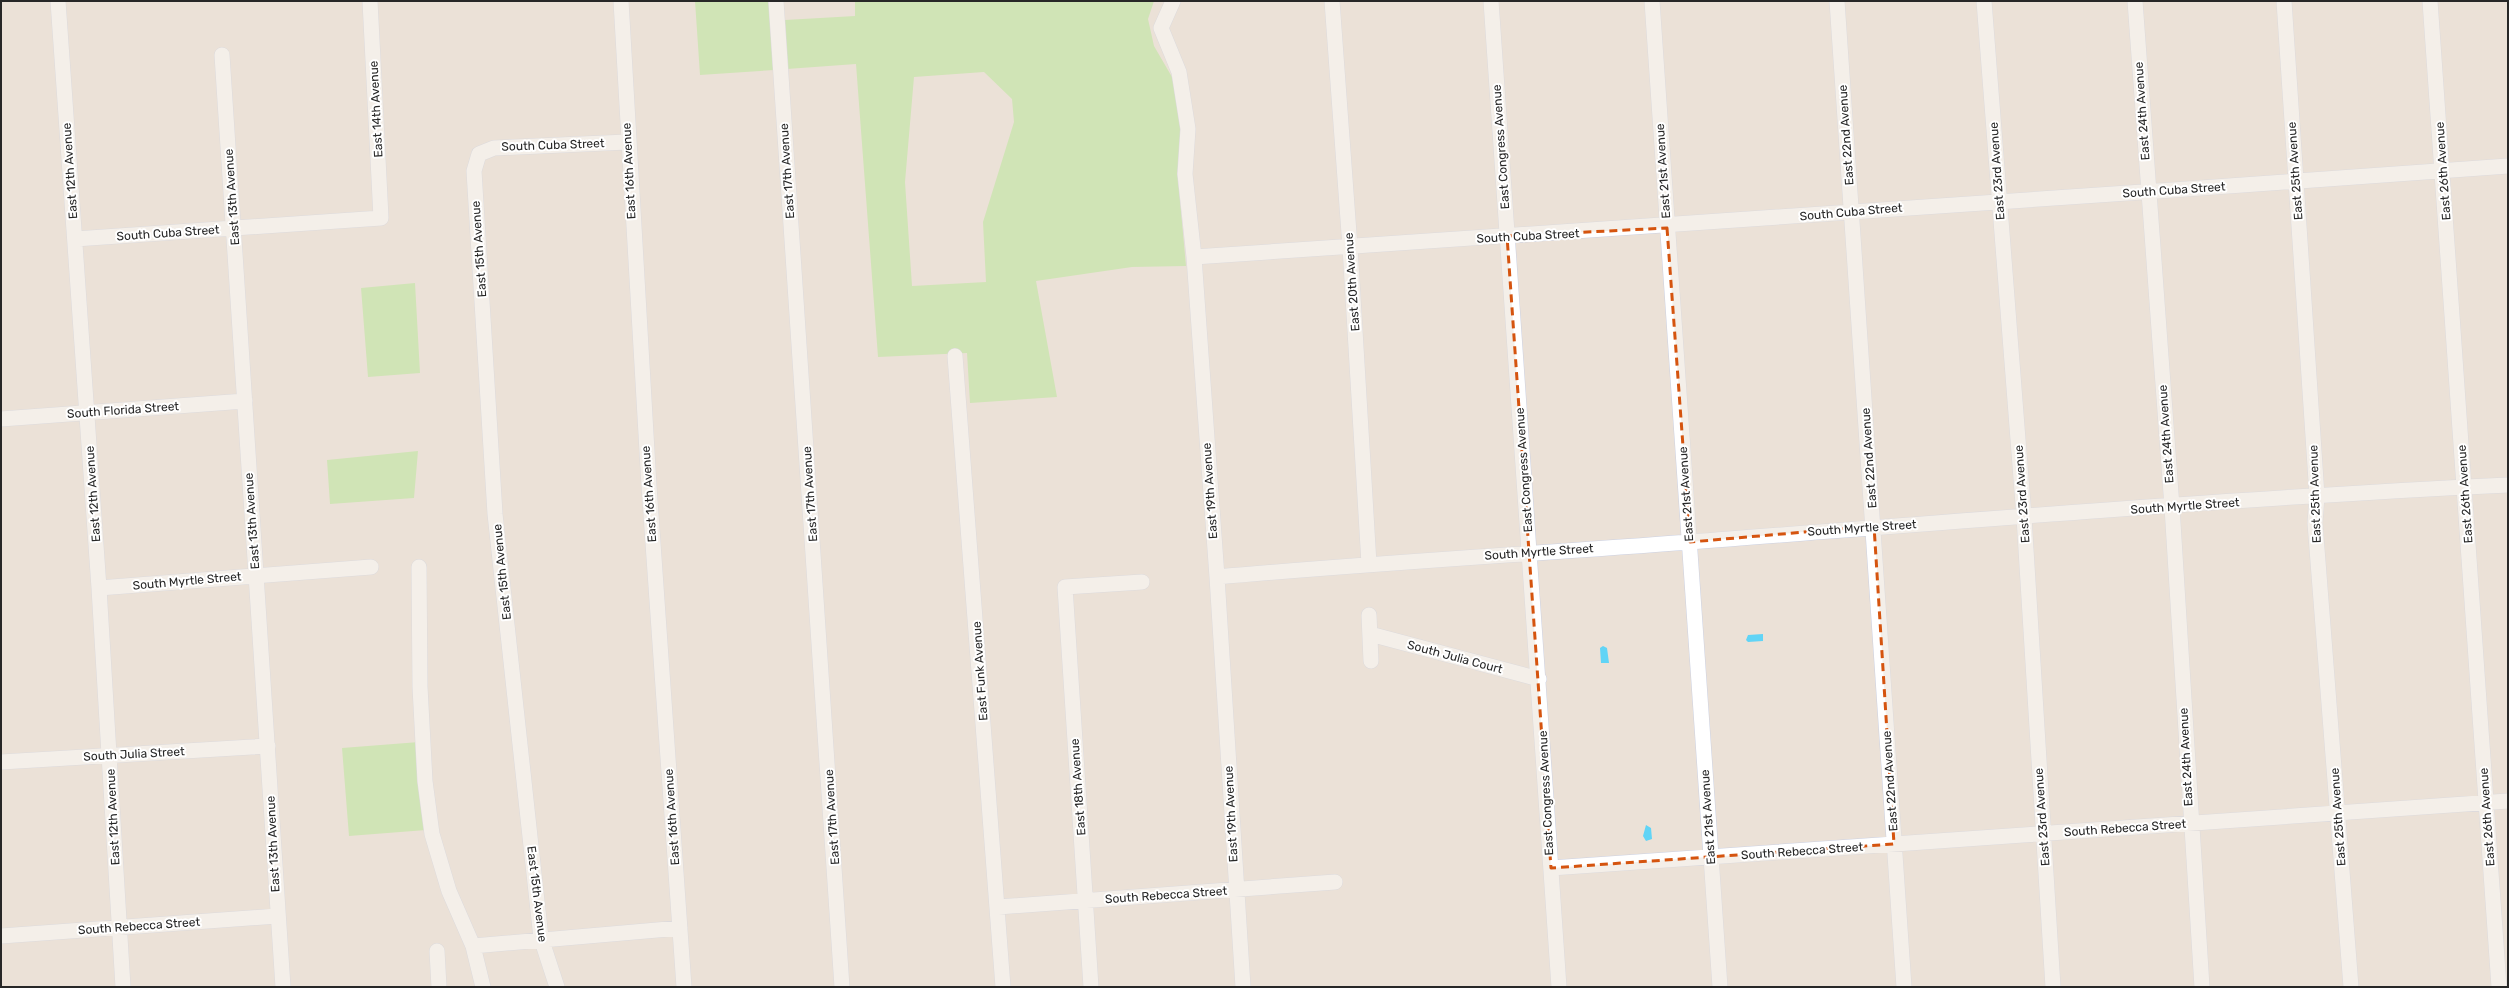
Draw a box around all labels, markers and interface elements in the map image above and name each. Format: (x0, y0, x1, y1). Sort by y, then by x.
street label: East 14th Avenue (366, 60, 386, 158)
street label: East 24th Avenue (2132, 61, 2152, 161)
street label: East Congress Avenue (1490, 84, 1512, 210)
street label: East 22nd Avenue (1835, 84, 1856, 186)
street label: East 23rd Avenue (1987, 121, 2007, 220)
street label: East 25th Avenue (2285, 121, 2305, 221)
street label: East 26th Avenue (2433, 121, 2453, 221)
street label: East 12th Avenue (60, 122, 80, 220)
street label: East 16th Avenue (619, 122, 639, 220)
street label: East 17th Avenue (777, 123, 797, 219)
street label: East 21st Avenue (1653, 123, 1673, 219)
street label: South Cuba Street (501, 136, 605, 154)
street label: East 13th Avenue (222, 148, 242, 246)
street label: South Cuba Street (2122, 179, 2226, 201)
street label: East 15th Avenue (469, 200, 489, 298)
street label: South Cuba Street (1799, 201, 1903, 223)
street label: South Cuba Street (116, 222, 220, 244)
street label: South Cuba Street (1476, 226, 1580, 246)
street label: East 20th Avenue (1342, 232, 1362, 332)
street label: East 24th Avenue (2156, 384, 2176, 484)
street label: South Florida Street (67, 399, 180, 421)
street label: East Congress Avenue (1513, 407, 1535, 533)
street label: East 22nd Avenue (1858, 407, 1879, 509)
street label: East 19th Avenue (1200, 442, 1220, 540)
street label: East 23rd Avenue (2012, 444, 2032, 543)
street label: East 25th Avenue (2306, 444, 2324, 543)
street label: East 26th Avenue (2455, 444, 2475, 544)
street label: East 12th Avenue (83, 445, 103, 543)
street label: East 16th Avenue (639, 445, 659, 543)
street label: East 17th Avenue (800, 446, 820, 542)
street label: East 21st Avenue (1676, 446, 1696, 542)
street label: East 13th Avenue (242, 472, 262, 570)
street label: South Myrtle Street (2130, 495, 2240, 517)
street label: South Myrtle Street (1807, 517, 1917, 539)
street label: East 15th Avenue (490, 523, 514, 621)
street label: South Myrtle Street (1484, 541, 1594, 563)
street label: South Myrtle Street (132, 569, 242, 593)
street label: East Funk Avenue (970, 620, 990, 721)
street label: South Julia Court (1406, 638, 1504, 677)
street label: East 24th Avenue (2176, 707, 2196, 807)
street label: East Congress Avenue (1536, 730, 1556, 856)
street label: East 22nd Avenue (1879, 730, 1900, 832)
street label: East 18th Avenue (1068, 738, 1088, 836)
street label: South Julia Street (83, 744, 185, 764)
street label: East 19th Avenue (1221, 765, 1241, 863)
street label: East 23rd Avenue (2032, 767, 2052, 866)
street label: East 25th Avenue (2328, 767, 2348, 867)
street label: East 26th Avenue (2477, 767, 2497, 867)
street label: East 12th Avenue (103, 768, 123, 866)
street label: East 16th Avenue (662, 768, 682, 866)
street label: East 17th Avenue (822, 769, 842, 865)
street label: East 21st Avenue (1698, 769, 1718, 865)
street label: East 13th Avenue (263, 795, 283, 893)
street label: South Rebecca Street (2063, 817, 2187, 839)
street label: South Rebecca Street (1740, 840, 1864, 862)
street label: East 15th Avenue (524, 845, 550, 943)
street label: South Rebecca Street (1104, 884, 1228, 906)
street label: South Rebecca Street (77, 915, 201, 937)

